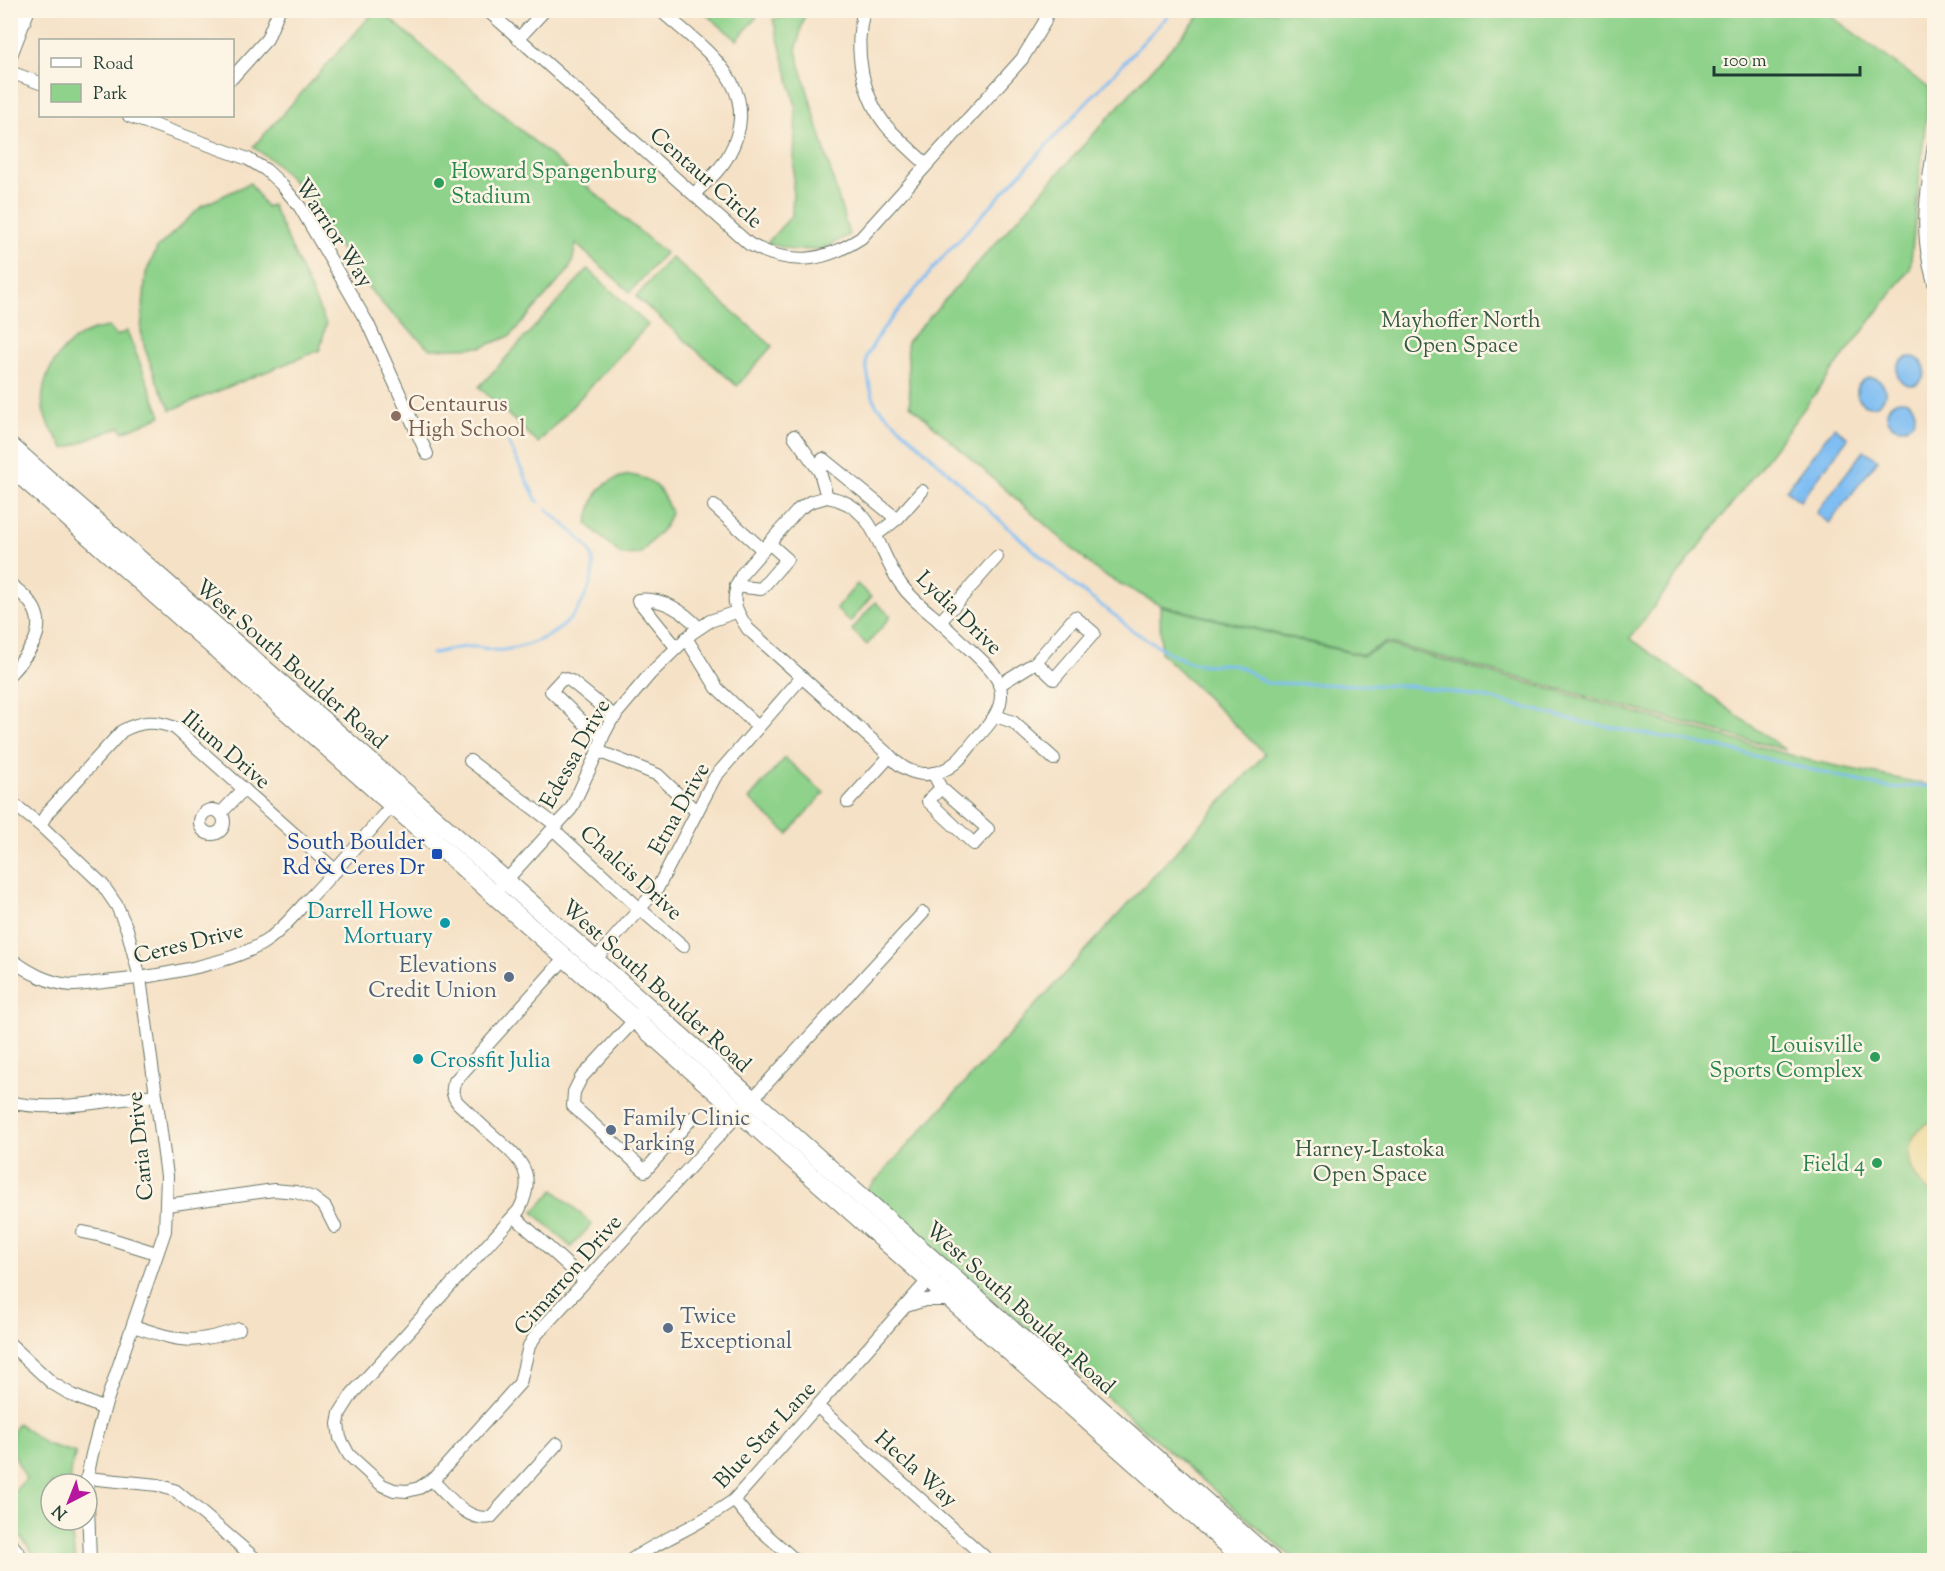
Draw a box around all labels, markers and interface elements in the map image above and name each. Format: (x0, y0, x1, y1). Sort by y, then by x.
legend (39, 39, 234, 117)
scale bar (1714, 39, 1860, 77)
text: 100 m (1723, 49, 1767, 75)
text: Road (93, 52, 133, 78)
text: Park (93, 82, 128, 108)
street label: Centaur Circle (641, 121, 769, 238)
place label: Howard Spangenburg Stadium (451, 157, 657, 214)
street label: Warrior Way (285, 173, 380, 295)
marker: Howard Spangenburg Stadium (432, 176, 446, 190)
park label: Mayhoffer North Open Space (1381, 306, 1541, 363)
place label: Centaurus High School (408, 390, 526, 447)
marker: Centaurus High School (389, 409, 403, 423)
street label: Lydia Drive (907, 565, 1008, 664)
street label: West South Boulder Road (187, 573, 393, 758)
street label: Edessa Drive (533, 694, 620, 815)
street label: Ilium Drive (173, 704, 277, 798)
street label: Etna Drive (642, 757, 719, 862)
street label: Chalcis Drive (571, 819, 689, 929)
place label: South Boulder Rd & Ceres Dr (282, 828, 425, 885)
marker: South Boulder Rd & Ceres Dr (430, 847, 444, 861)
street label: West South Boulder Road (553, 893, 757, 1081)
place label: Darrell Howe Mortuary (307, 897, 433, 954)
street label: Ceres Drive (130, 916, 247, 974)
marker: Darrell Howe Mortuary (438, 916, 452, 930)
place label: Elevations Credit Union (368, 951, 497, 1008)
marker: Elevations Credit Union (502, 970, 516, 984)
place label: Louisville Sports Complex (1709, 1031, 1863, 1088)
place label: Crossfit Julia (430, 1046, 551, 1078)
marker: Louisville Sports Complex (1868, 1050, 1882, 1064)
marker: Crossfit Julia (411, 1052, 425, 1066)
street label: Caria Drive (120, 1090, 164, 1202)
place label: Family Clinic Parking (623, 1104, 750, 1161)
marker: Family Clinic Parking (604, 1123, 618, 1137)
park label: Harney-Lastoka Open Space (1295, 1135, 1445, 1192)
place label: Field 4 (1803, 1150, 1865, 1182)
marker: Field 4 (1870, 1156, 1884, 1170)
street label: Cimarron Drive (508, 1209, 631, 1343)
street label: West South Boulder Road (917, 1215, 1121, 1403)
place label: Twice Exceptional (680, 1302, 792, 1359)
marker: Twice Exceptional (661, 1321, 675, 1335)
street label: Blue Star Lane (708, 1375, 825, 1497)
street label: Hecla Way (866, 1424, 964, 1516)
north arrow (39, 1472, 99, 1532)
text: N (48, 1498, 73, 1524)

